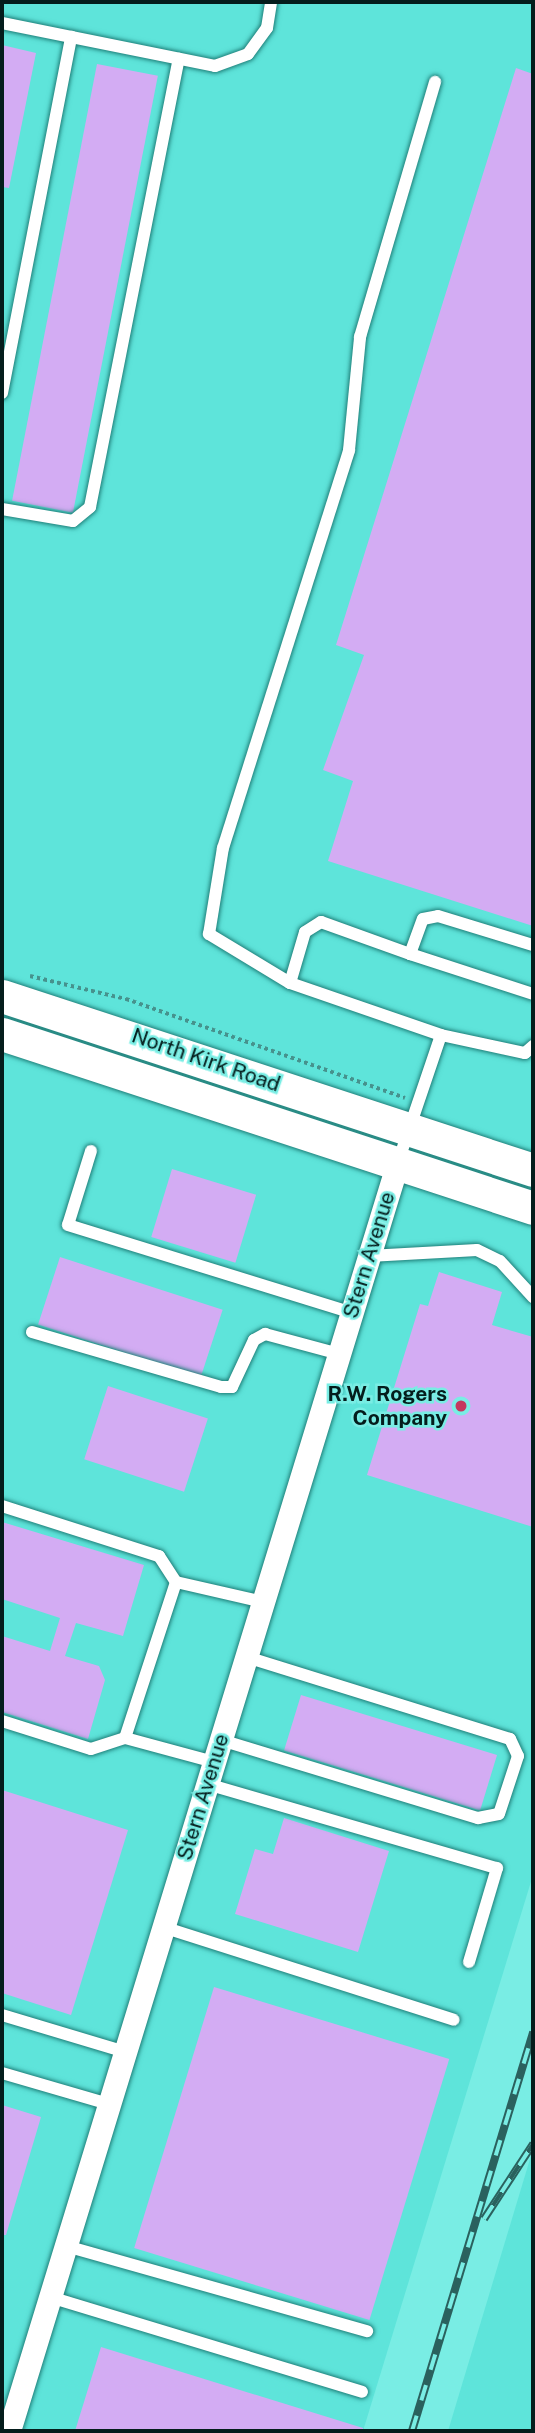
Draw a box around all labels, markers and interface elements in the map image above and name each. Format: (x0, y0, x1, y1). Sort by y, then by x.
street label: North Kirk Road (128, 1023, 284, 1097)
street label: Stern Avenue (338, 1189, 400, 1321)
place label: R.W. Rogers Company (328, 1381, 447, 1431)
marker: R.W. Rogers Company (453, 1398, 469, 1414)
street label: Stern Avenue (172, 1731, 234, 1863)

